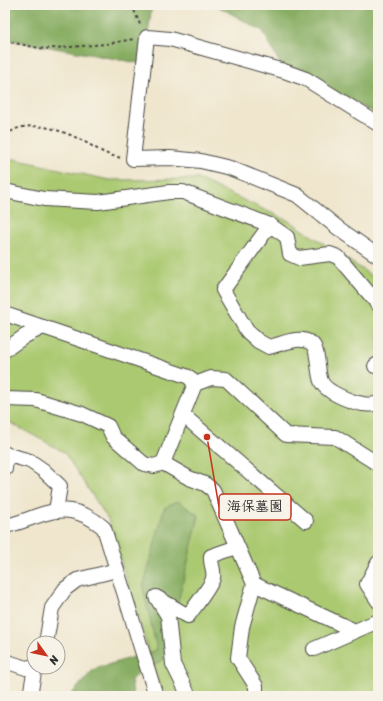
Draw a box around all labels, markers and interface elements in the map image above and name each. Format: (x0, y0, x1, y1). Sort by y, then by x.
callout: 海保墓園 (219, 494, 291, 520)
text: 海保墓園 (227, 494, 283, 519)
north arrow (26, 635, 66, 675)
text: N (44, 651, 65, 669)

